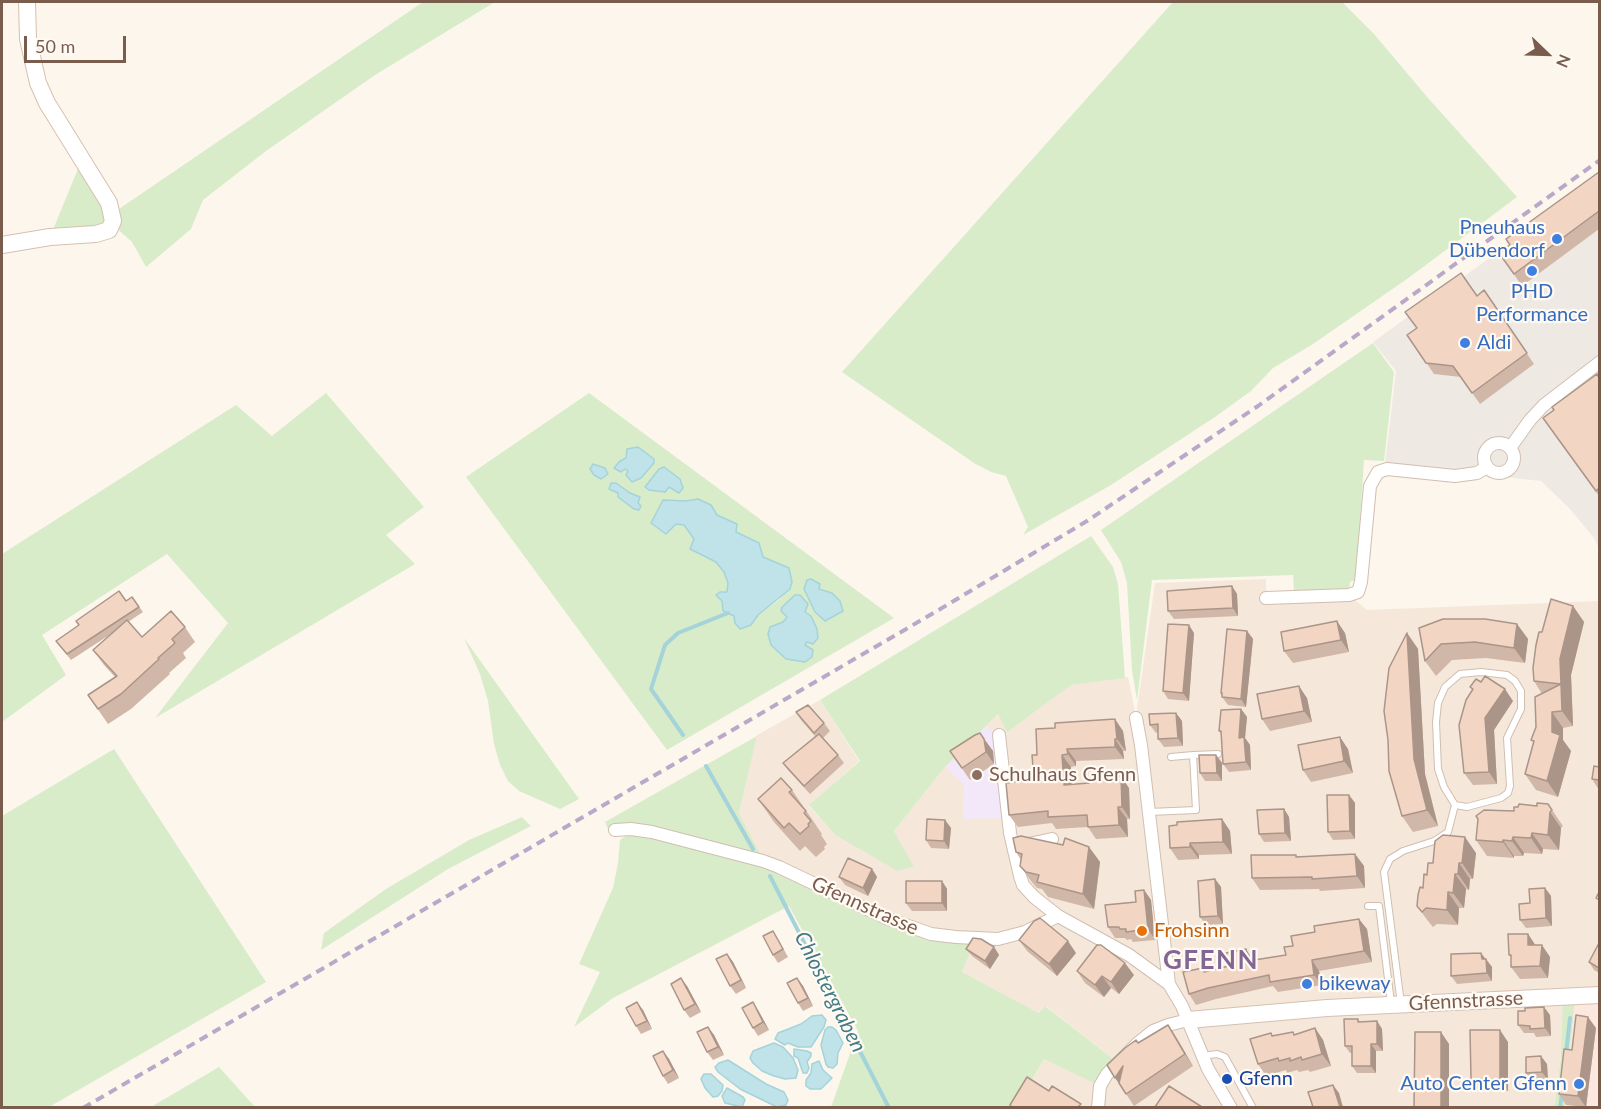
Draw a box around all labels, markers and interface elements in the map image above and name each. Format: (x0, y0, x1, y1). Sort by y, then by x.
scale bar (27, 24, 129, 62)
north arrow (1517, 24, 1577, 84)
text: 50 m (35, 35, 75, 57)
text: N (1553, 52, 1575, 71)
place label: Pneuhaus Dübendorf (1449, 216, 1545, 263)
marker: Pneuhaus Dübendorf (1550, 232, 1564, 246)
marker: PHD Performance (1525, 264, 1539, 278)
place label: PHD Performance (1476, 280, 1588, 327)
place label: Aldi (1477, 331, 1511, 355)
marker: Aldi (1458, 336, 1472, 350)
place label: Schulhaus Gfenn (989, 763, 1136, 787)
marker: Schulhaus Gfenn (970, 768, 984, 782)
street label: Gfennstrasse (808, 872, 922, 940)
place label: Frohsinn (1154, 919, 1230, 943)
marker: Frohsinn (1135, 924, 1149, 938)
water label: Chlostergraben (789, 927, 871, 1057)
district label: GFENN (1163, 945, 1259, 977)
place label: bikeway (1319, 972, 1391, 996)
marker: bikeway (1300, 977, 1314, 991)
street label: Gfennstrasse (1408, 986, 1524, 1016)
place label: Gfenn (1239, 1067, 1293, 1091)
marker: Gfenn (1220, 1072, 1234, 1086)
place label: Auto Center Gfenn (1400, 1072, 1567, 1096)
marker: Auto Center Gfenn (1572, 1077, 1586, 1091)

